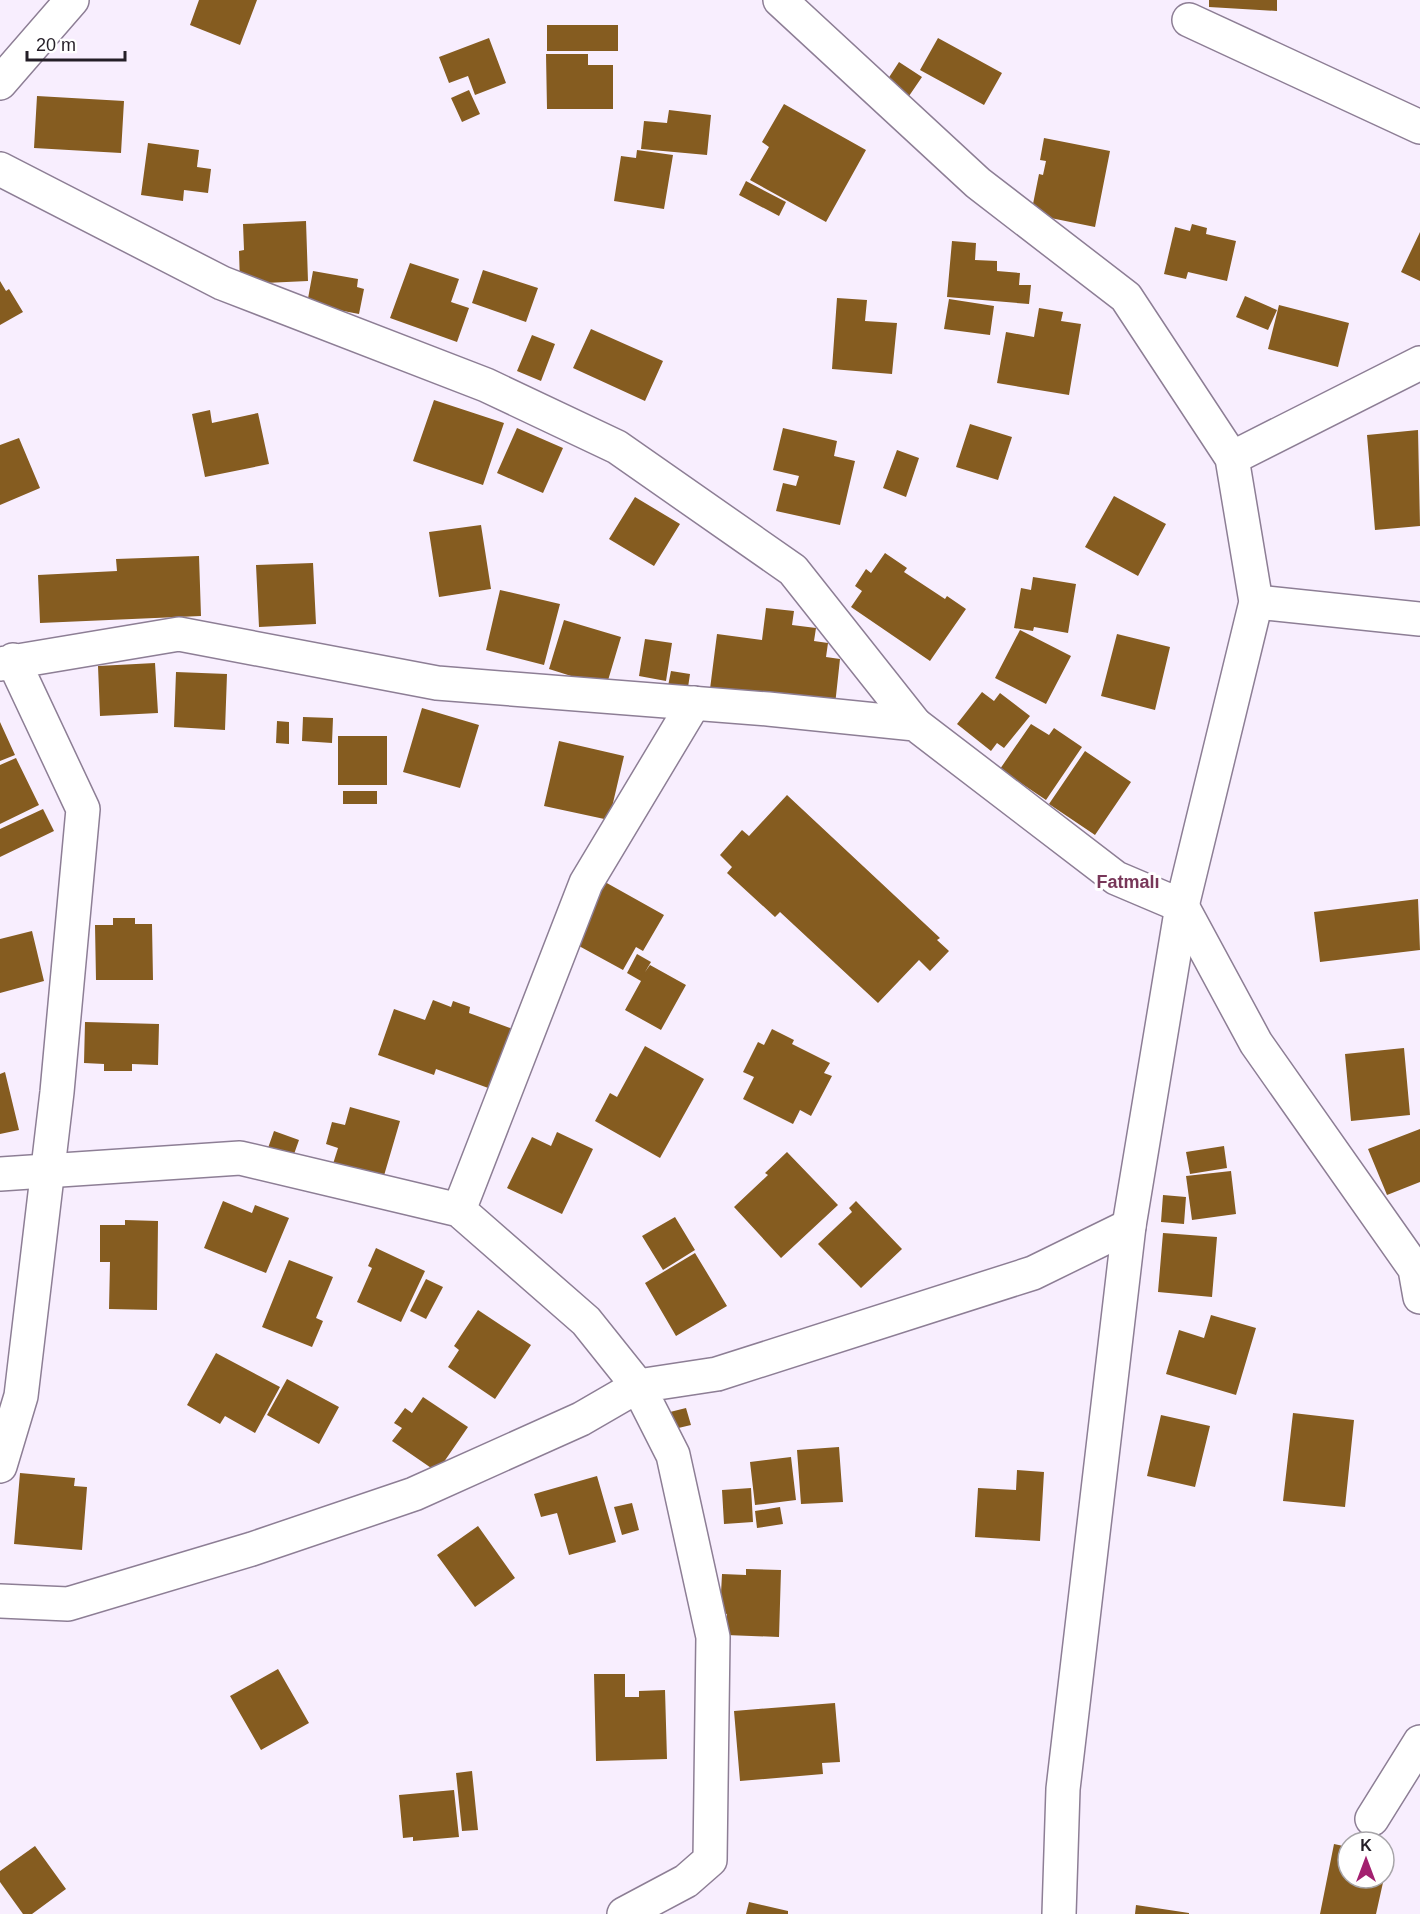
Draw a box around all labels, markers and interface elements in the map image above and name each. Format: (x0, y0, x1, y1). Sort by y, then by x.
scale bar (27, 24, 124, 62)
text: 20 m (36, 35, 76, 55)
district label: Fatmalı (1096, 872, 1160, 892)
north arrow (1336, 1830, 1396, 1890)
text: K (1360, 1837, 1372, 1854)

